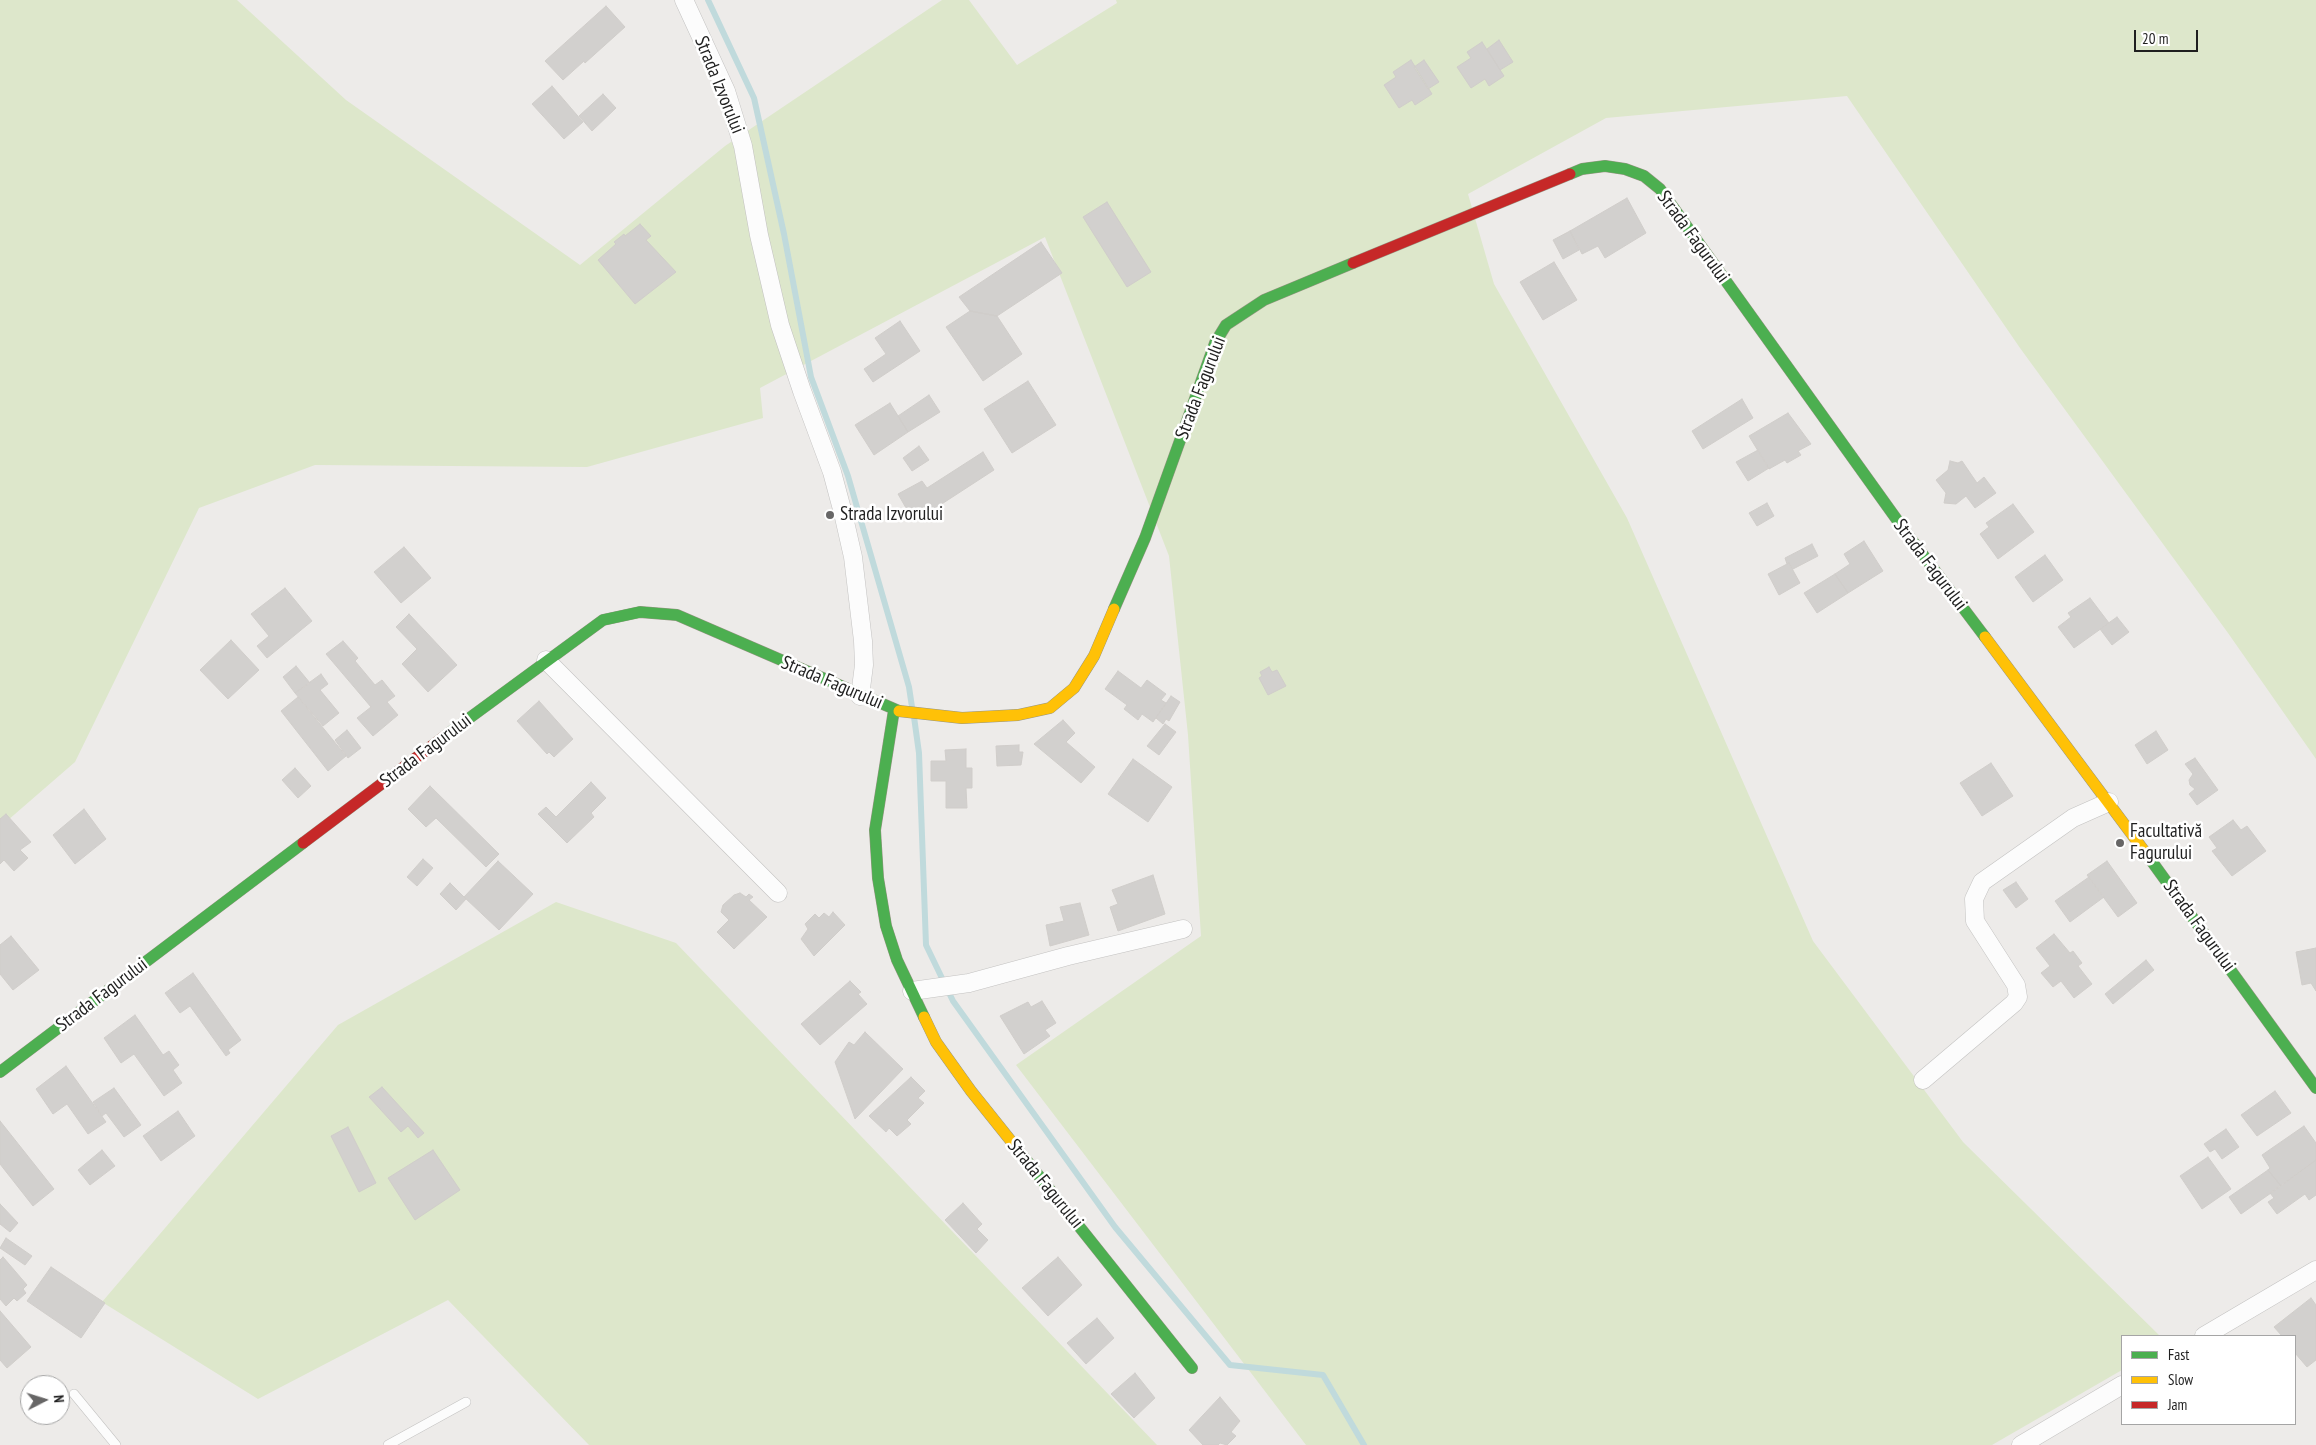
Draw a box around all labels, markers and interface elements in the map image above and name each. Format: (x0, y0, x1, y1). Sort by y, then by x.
scale bar (2136, 20, 2200, 52)
text: 20 m (2142, 29, 2168, 48)
street label: Strada Izvorului (689, 33, 749, 137)
street label: Strada Fagurului (1652, 187, 1734, 287)
street label: Strada Fagurului (1171, 333, 1231, 443)
place label: Strada Izvorului (840, 504, 943, 526)
marker: Strada Izvorului (824, 509, 836, 521)
street label: Strada Fagurului (1888, 515, 1972, 615)
street label: Strada Fagurului (778, 651, 886, 715)
street label: Strada Fagurului (376, 709, 476, 793)
place label: Facultativă Fagurului (2130, 821, 2202, 865)
marker: Facultativă Fagurului (2114, 837, 2126, 849)
street label: Strada Fagurului (2158, 876, 2240, 976)
street label: Strada Fagurului (52, 953, 152, 1037)
street label: Strada Fagurului (1002, 1135, 1088, 1233)
legend (2121, 1335, 2296, 1425)
text: Fast (2168, 1345, 2189, 1364)
text: Slow (2168, 1370, 2193, 1389)
north arrow (20, 1375, 70, 1425)
text: N (50, 1394, 68, 1403)
text: Jam (2168, 1395, 2187, 1414)

